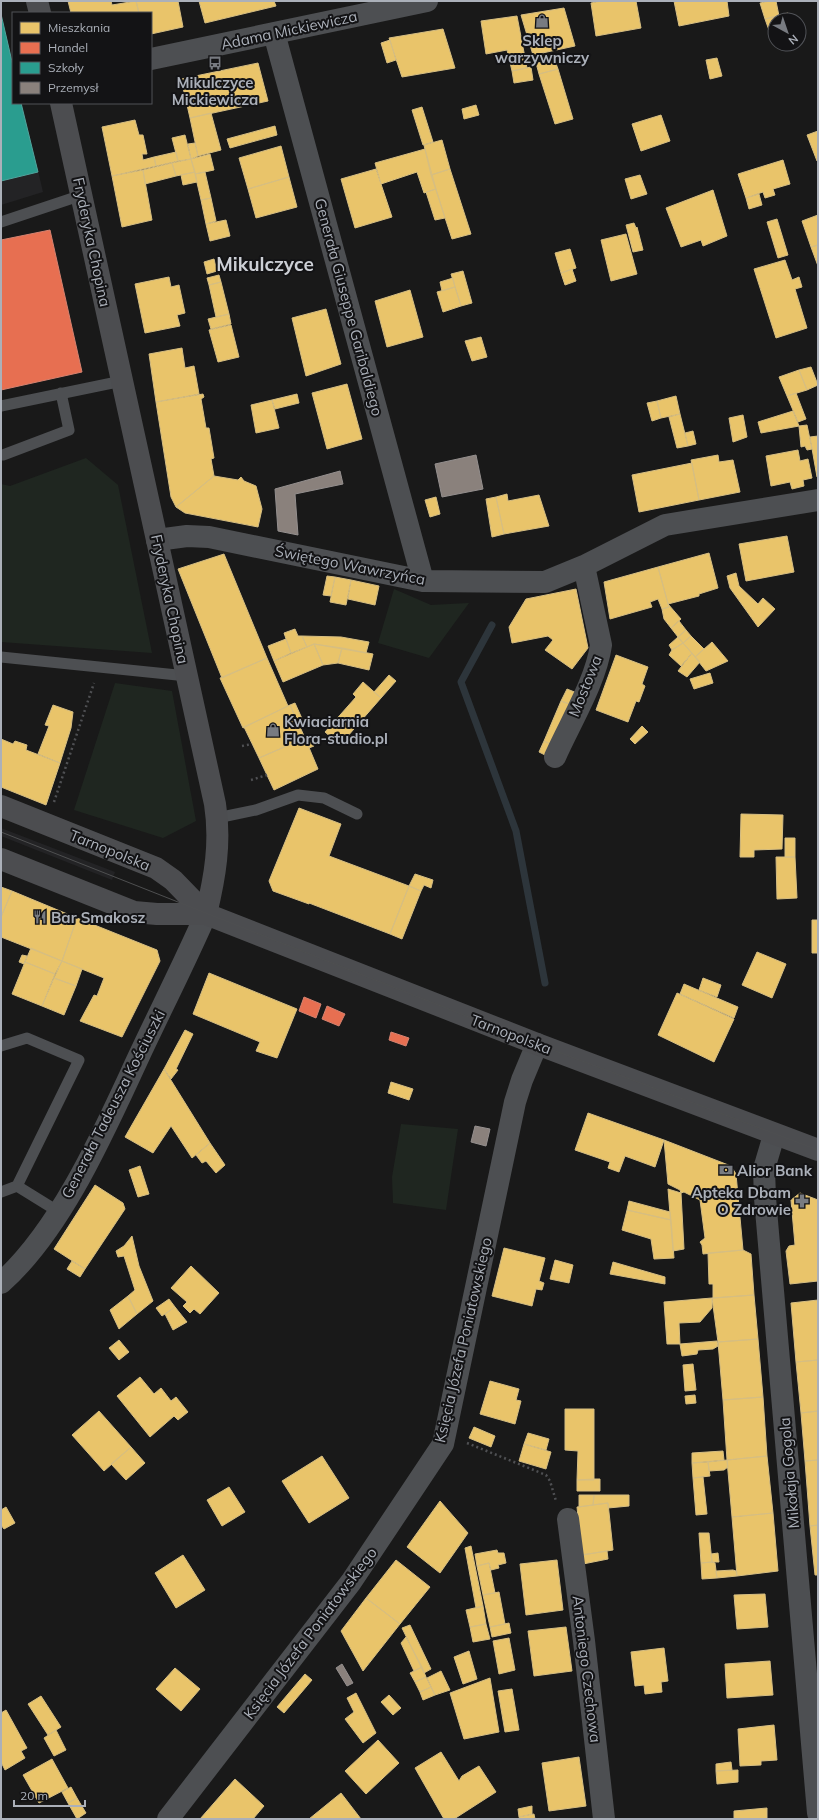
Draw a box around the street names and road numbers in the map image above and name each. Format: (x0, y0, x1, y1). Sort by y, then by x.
street label: Adama Mickiewicza (219, 6, 359, 54)
street label: Fryderyka Chopina (69, 176, 115, 308)
street label: Generała Giuseppe Garibaldiego (311, 196, 387, 418)
street label: Fryderyka Chopina (147, 533, 193, 665)
street label: Świętego Wawrzyńca (273, 541, 427, 589)
street label: Mostowa (564, 653, 606, 719)
street label: Tarnopolska (67, 825, 153, 875)
street label: Generała Tadeusza Kościuszki (57, 1007, 169, 1201)
street label: Tarnopolska (468, 1010, 554, 1058)
street label: Księcia Józefa Poniatowskiego (430, 1236, 496, 1444)
street label: Mikołaja Gogola (775, 1417, 803, 1529)
street label: Księcia Józefa Poniatowskiego (239, 1543, 381, 1723)
street label: Antoniego Czechowa (569, 1594, 605, 1744)

